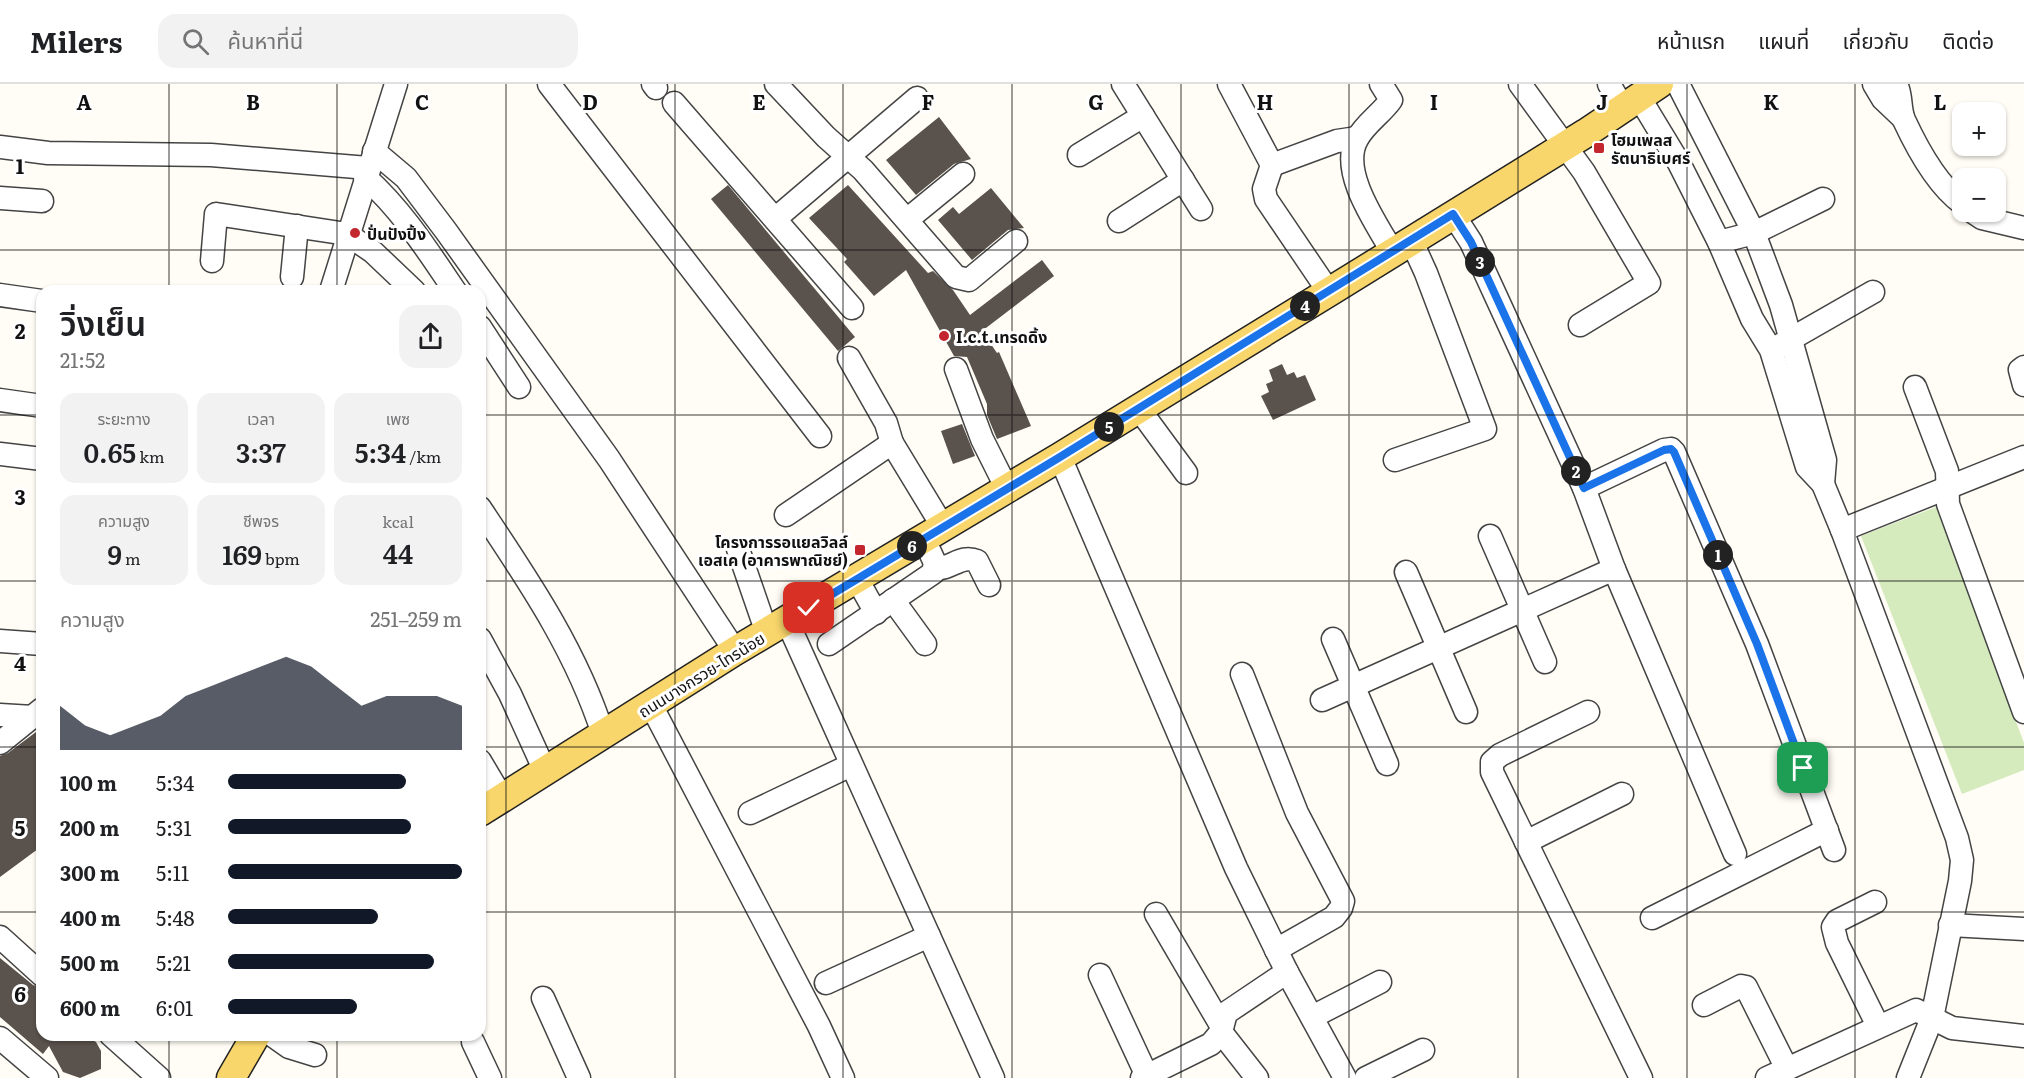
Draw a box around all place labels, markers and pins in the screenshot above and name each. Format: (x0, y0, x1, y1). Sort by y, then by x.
place label: โฮมเพลส รัตนาธิเบศร์ (1611, 127, 1690, 169)
marker: โฮมเพลส รัตนาธิเบศร์ (1592, 141, 1606, 155)
place label: ปั่นปังปิ้ง (367, 221, 426, 245)
marker: ปั่นปังปิ้ง (348, 226, 362, 240)
pin: 3 (1465, 247, 1495, 277)
pin: 4 (1290, 291, 1320, 321)
place label: I.c.t.เทรดดิ้ง (956, 324, 1047, 348)
marker: I.c.t.เทรดดิ้ง (937, 329, 951, 343)
pin: 5 (1094, 412, 1124, 442)
pin: 2 (1561, 456, 1591, 486)
place label: โครงการรอแยลวิลล์ เอสเค (อาคารพาณิชย์) (698, 529, 848, 571)
pin: 6 (897, 531, 927, 561)
pin: 1 (1703, 540, 1733, 570)
marker: โครงการรอแยลวิลล์ เอสเค (อาคารพาณิชย์) (853, 543, 867, 557)
pin (783, 582, 834, 633)
pin (1777, 742, 1828, 793)

